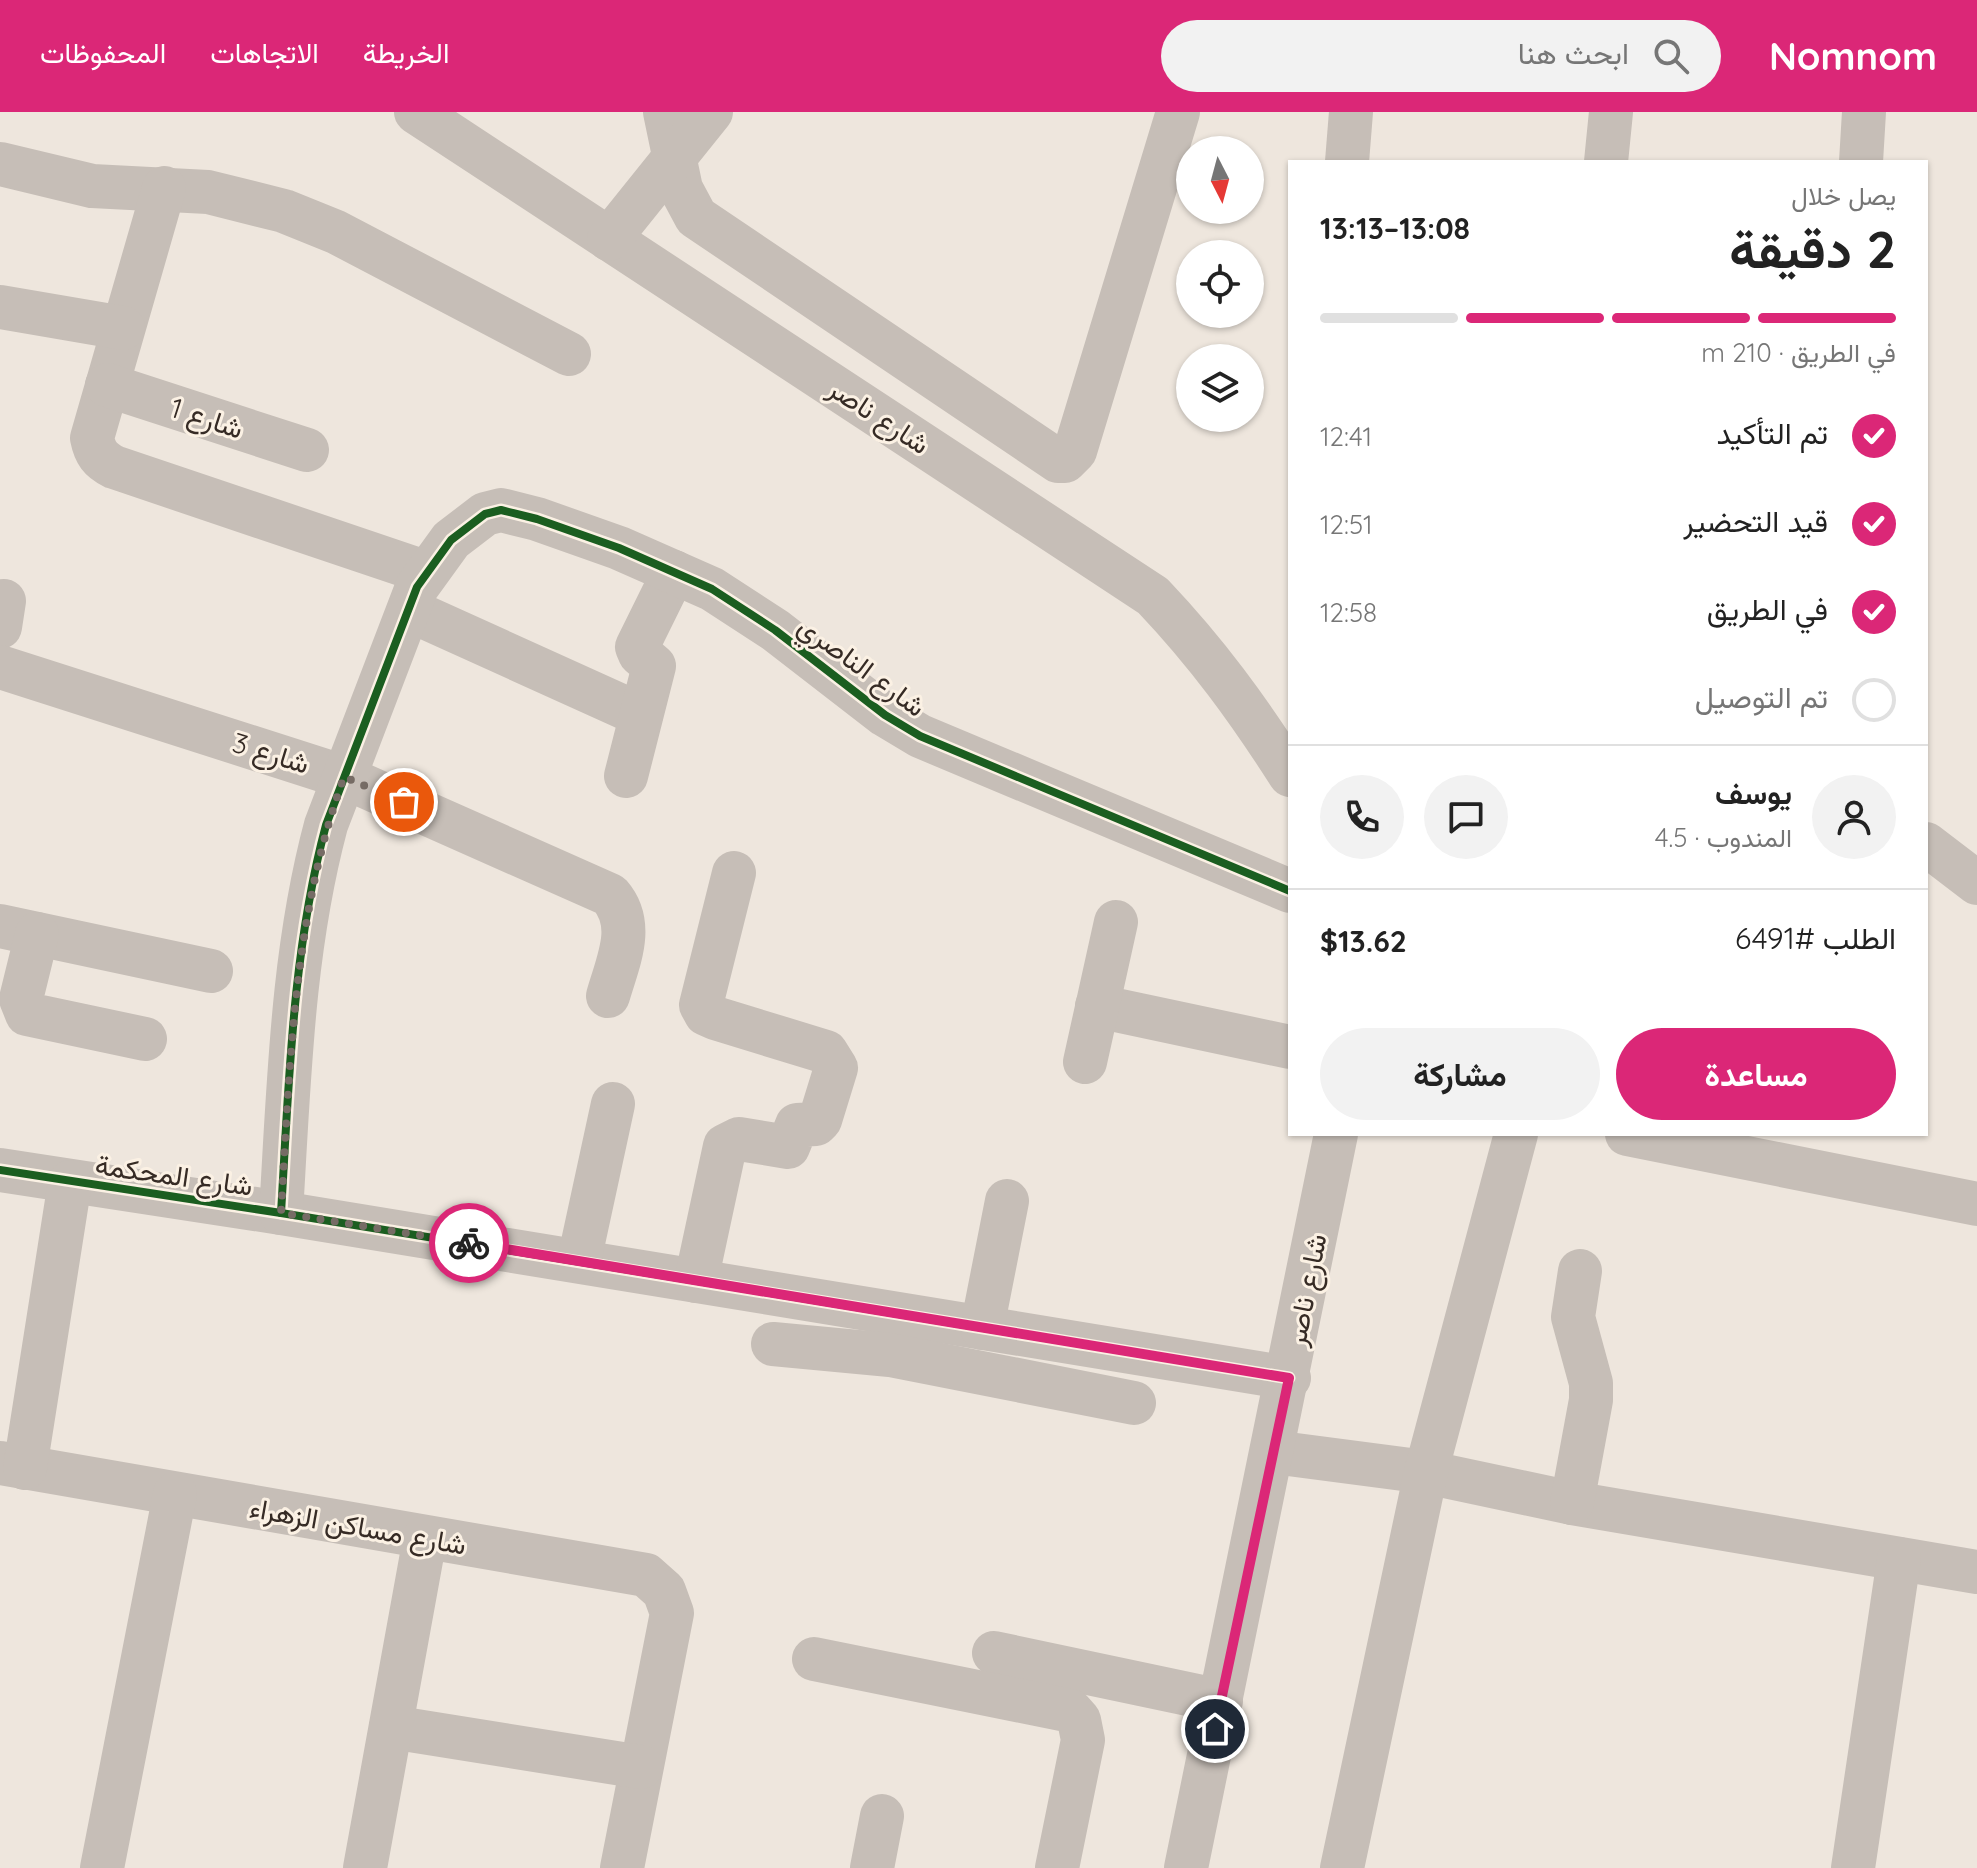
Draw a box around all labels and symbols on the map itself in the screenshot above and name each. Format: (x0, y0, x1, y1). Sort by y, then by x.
north arrow (1176, 136, 1264, 224)
street label: شارع ناصر (820, 369, 936, 463)
street label: شارع 1 (166, 389, 248, 448)
street label: شارع الناصري (788, 608, 933, 728)
street label: شارع 3 (228, 724, 314, 783)
pin (370, 768, 438, 836)
street label: شارع المحكمة (93, 1146, 255, 1205)
courier (429, 1203, 509, 1283)
street label: شارع ناصر (1277, 1231, 1335, 1350)
street label: شارع مساكن الزهراء (247, 1489, 469, 1564)
pin (1181, 1695, 1249, 1763)

